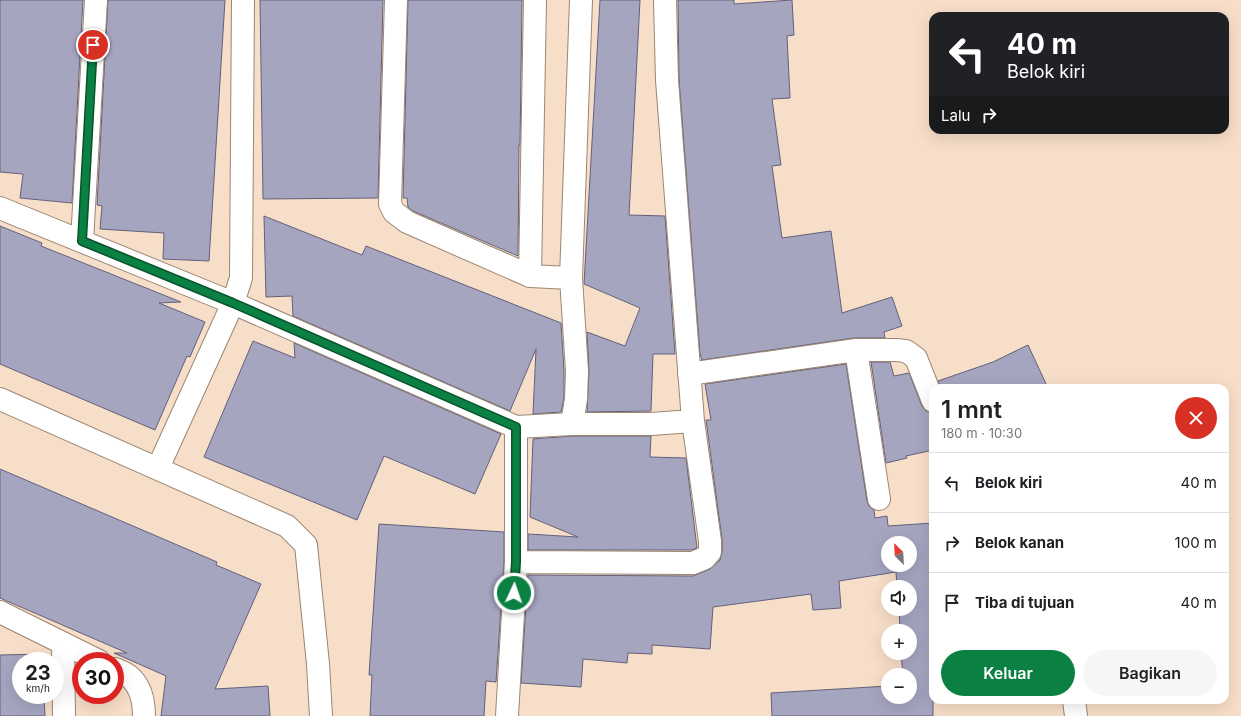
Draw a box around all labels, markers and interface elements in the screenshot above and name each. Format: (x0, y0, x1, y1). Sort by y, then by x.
text: 40 m (1007, 27, 1077, 61)
pin (76, 28, 110, 62)
icon: left (941, 28, 993, 80)
icon: arrive (82, 34, 104, 56)
text: Belok kiri (1007, 61, 1085, 82)
icon: right (978, 104, 1000, 126)
text: Lalu (941, 106, 970, 125)
text: 1 mnt (941, 395, 1002, 424)
button: close (1175, 397, 1217, 439)
text: 180 m · 10:30 (941, 425, 1022, 441)
icon: left (941, 472, 963, 494)
text: Belok kiri (975, 473, 1042, 492)
text: 40 m (1180, 473, 1217, 492)
icon: right (941, 532, 963, 554)
text: Belok kanan (975, 533, 1064, 552)
text: 100 m (1175, 533, 1217, 552)
north arrow (881, 536, 917, 572)
map controls (881, 536, 917, 704)
position arrow (493, 572, 535, 614)
button: sound (881, 580, 917, 616)
icon: arrive (941, 592, 963, 614)
text: Tiba di tujuan (975, 593, 1074, 612)
text: 40 m (1180, 593, 1217, 612)
button: + (881, 624, 917, 660)
button: Keluar (941, 650, 1075, 696)
button: Bagikan (1083, 650, 1217, 696)
speed limit sign: 30 (72, 652, 124, 704)
text: 23 (25, 661, 51, 685)
button: − (881, 668, 917, 704)
text: km/h (26, 682, 50, 694)

